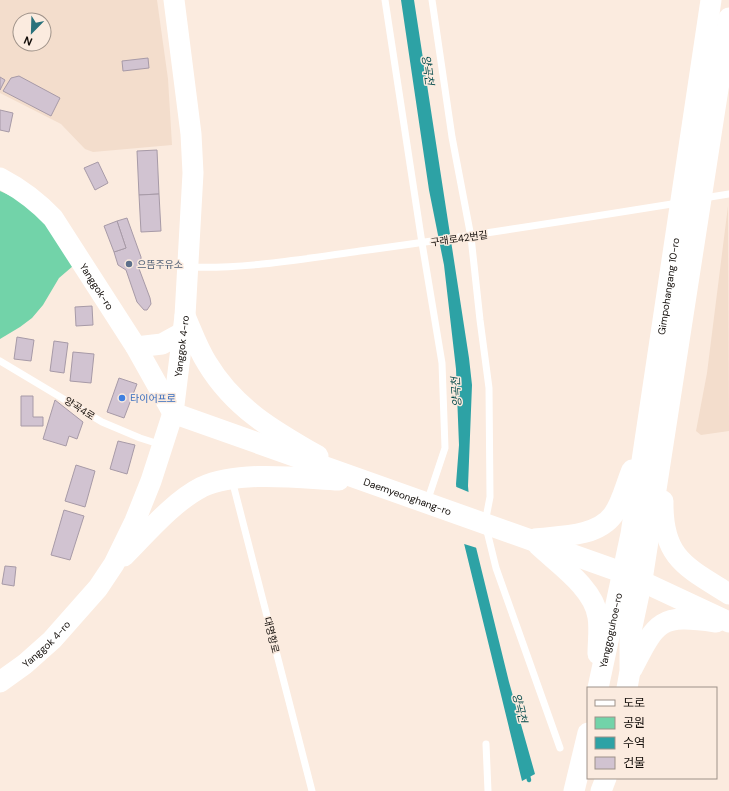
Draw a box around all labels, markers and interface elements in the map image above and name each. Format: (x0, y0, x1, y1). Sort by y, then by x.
north arrow (12, 12, 52, 52)
text: N (22, 33, 35, 49)
water label: 양곡천 (419, 54, 437, 88)
street label: 구래로42번길 (430, 228, 489, 249)
street label: Gimpohangang 10-ro (655, 237, 682, 336)
place label: 으뜸주유소 (137, 258, 183, 271)
marker: 으뜸주유소 (124, 259, 134, 269)
street label: Yanggok-ro (77, 261, 116, 313)
street label: Yanggok 4-ro (172, 315, 192, 378)
water label: 양곡천 (448, 375, 464, 408)
place label: 타이어프로 (130, 392, 176, 405)
marker: 타이어프로 (117, 393, 127, 403)
street label: 양곡4로 (62, 394, 97, 423)
street label: Daemyeonghang-ro (362, 475, 453, 518)
street label: Yanggoguhoe-ro (596, 592, 625, 669)
street label: 대명항로 (261, 616, 282, 655)
street label: Yanggok 4-ro (20, 618, 73, 670)
legend (587, 687, 717, 779)
water label: 양곡천 (510, 692, 531, 726)
text: 도로 (623, 695, 645, 711)
text: 공원 (623, 715, 645, 731)
text: 수역 (623, 735, 645, 751)
text: 건물 (623, 755, 645, 771)

